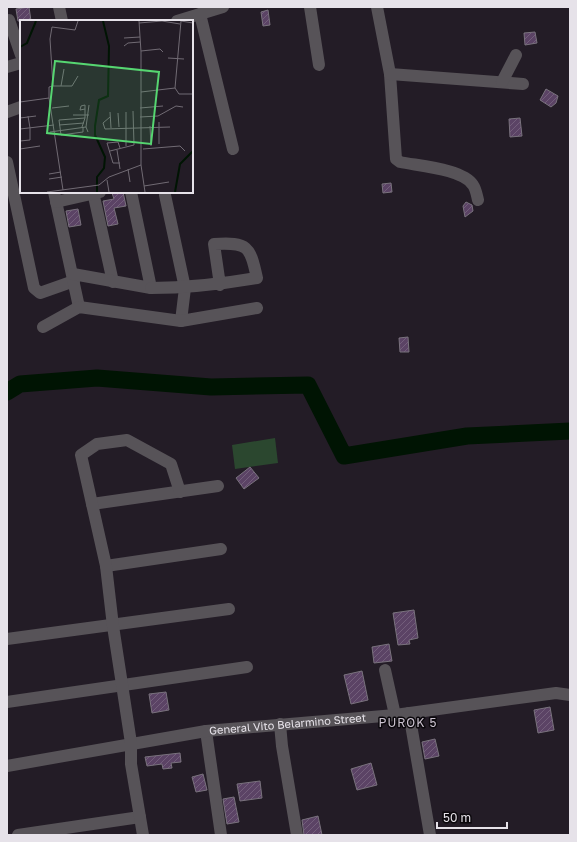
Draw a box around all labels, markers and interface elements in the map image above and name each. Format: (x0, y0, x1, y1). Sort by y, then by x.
inset map (20, 20, 193, 193)
street label: General Vito Belarmino Street (209, 710, 367, 737)
district label: PUROK 5 (379, 715, 437, 730)
scale bar (437, 804, 507, 830)
text: 50 m (443, 810, 471, 825)

